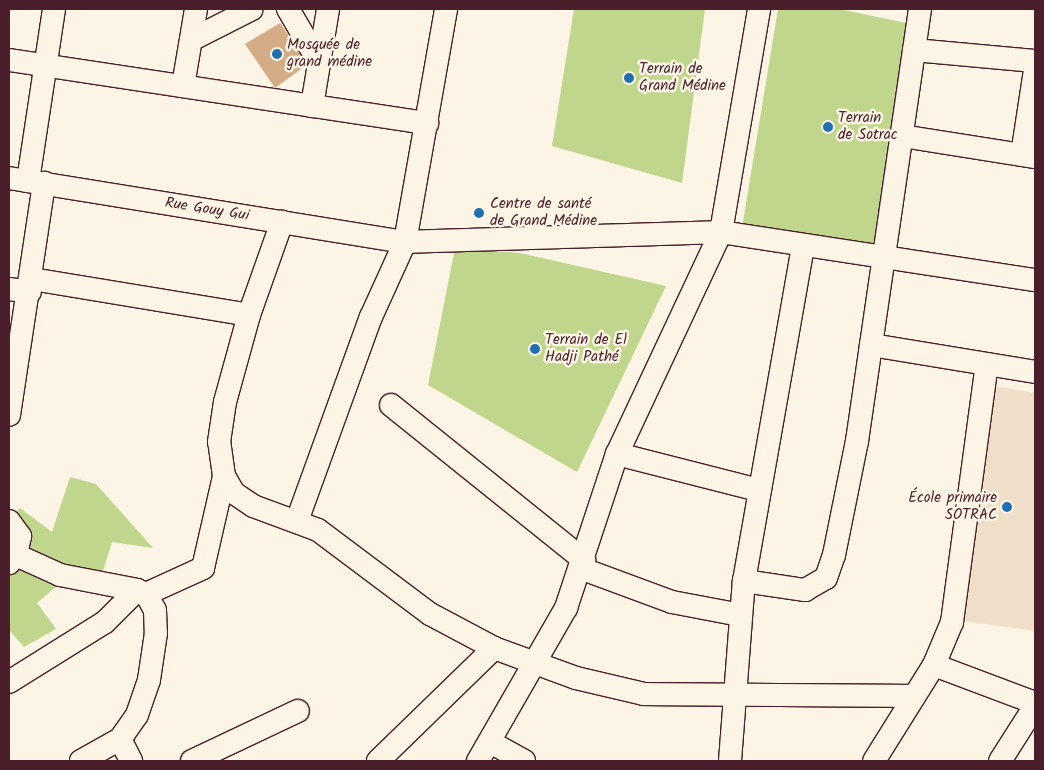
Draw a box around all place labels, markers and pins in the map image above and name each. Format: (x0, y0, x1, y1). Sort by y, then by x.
place label: Mosquée de grand médine (287, 36, 372, 71)
marker: Mosquée de grand médine (271, 48, 283, 60)
place label: Terrain de Grand Médine (639, 60, 726, 95)
marker: Terrain de Grand Médine (623, 72, 635, 84)
place label: Terrain de Sotrac (838, 109, 897, 144)
marker: Terrain de Sotrac (822, 121, 834, 133)
place label: Centre de santé de Grand Médine (490, 195, 597, 230)
marker: Centre de santé de Grand Médine (472, 206, 486, 220)
place label: Terrain de El Hadji Pathé (545, 331, 627, 366)
marker: Terrain de El Hadji Pathé (529, 343, 541, 355)
place label: École primaire SOTRAC (908, 489, 997, 524)
marker: École primaire SOTRAC (1001, 501, 1013, 513)

